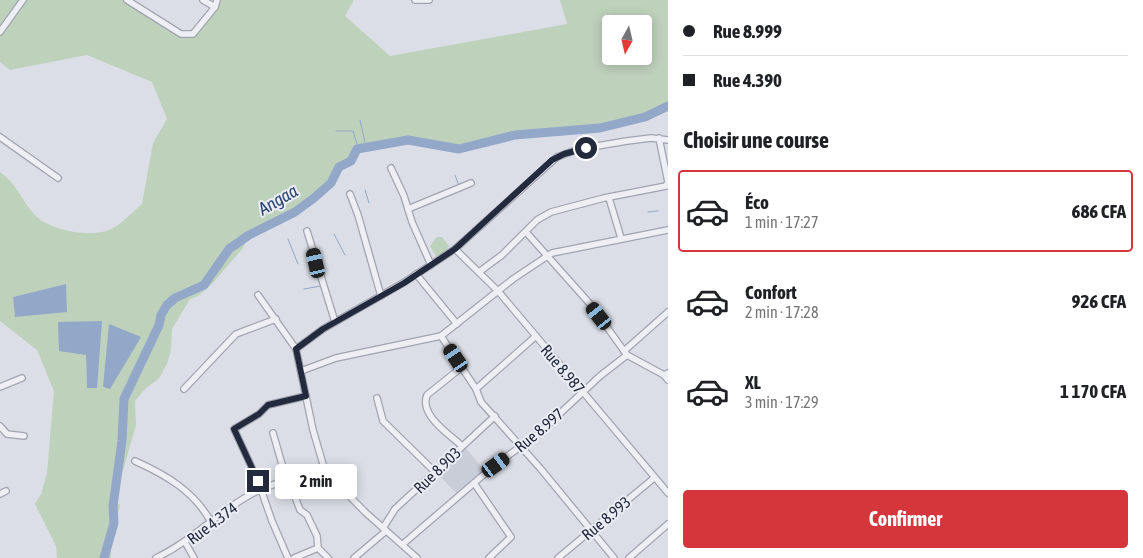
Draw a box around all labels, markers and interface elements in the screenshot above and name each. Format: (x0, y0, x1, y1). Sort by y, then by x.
north arrow (602, 15, 652, 65)
map controls (602, 15, 652, 65)
text: Rue 8.999 (713, 20, 782, 42)
text: Rue 4.390 (713, 69, 782, 91)
text: Choisir une course (683, 127, 829, 153)
route start (575, 137, 597, 159)
water label: Angaa (253, 180, 302, 220)
icon: car (685, 189, 730, 234)
text: Éco (745, 191, 769, 213)
text: 686 CFA (1071, 200, 1126, 222)
text: 1 min · 17:27 (745, 213, 818, 231)
car (305, 247, 326, 279)
icon: car (685, 279, 730, 324)
text: Confort (745, 281, 797, 303)
text: 926 CFA (1071, 290, 1126, 312)
car (583, 300, 614, 332)
text: 2 min · 17:28 (745, 303, 818, 321)
car (441, 341, 470, 375)
street label: Rue 8.987 (537, 341, 589, 397)
icon: car (685, 369, 730, 414)
text: XL (745, 371, 761, 393)
text: 1 170 CFA (1060, 380, 1126, 402)
text: 3 min · 17:29 (745, 393, 818, 411)
street label: Rue 8.997 (511, 404, 567, 456)
street label: Rue 8.903 (410, 443, 464, 497)
car (479, 450, 512, 480)
callout: 2 min (276, 464, 358, 498)
route end (247, 470, 269, 492)
text: 2 min (300, 472, 332, 490)
button: Confirmer (683, 490, 1128, 548)
street label: Rue 8.993 (578, 492, 634, 544)
street label: Rue 4.374 (183, 498, 241, 548)

